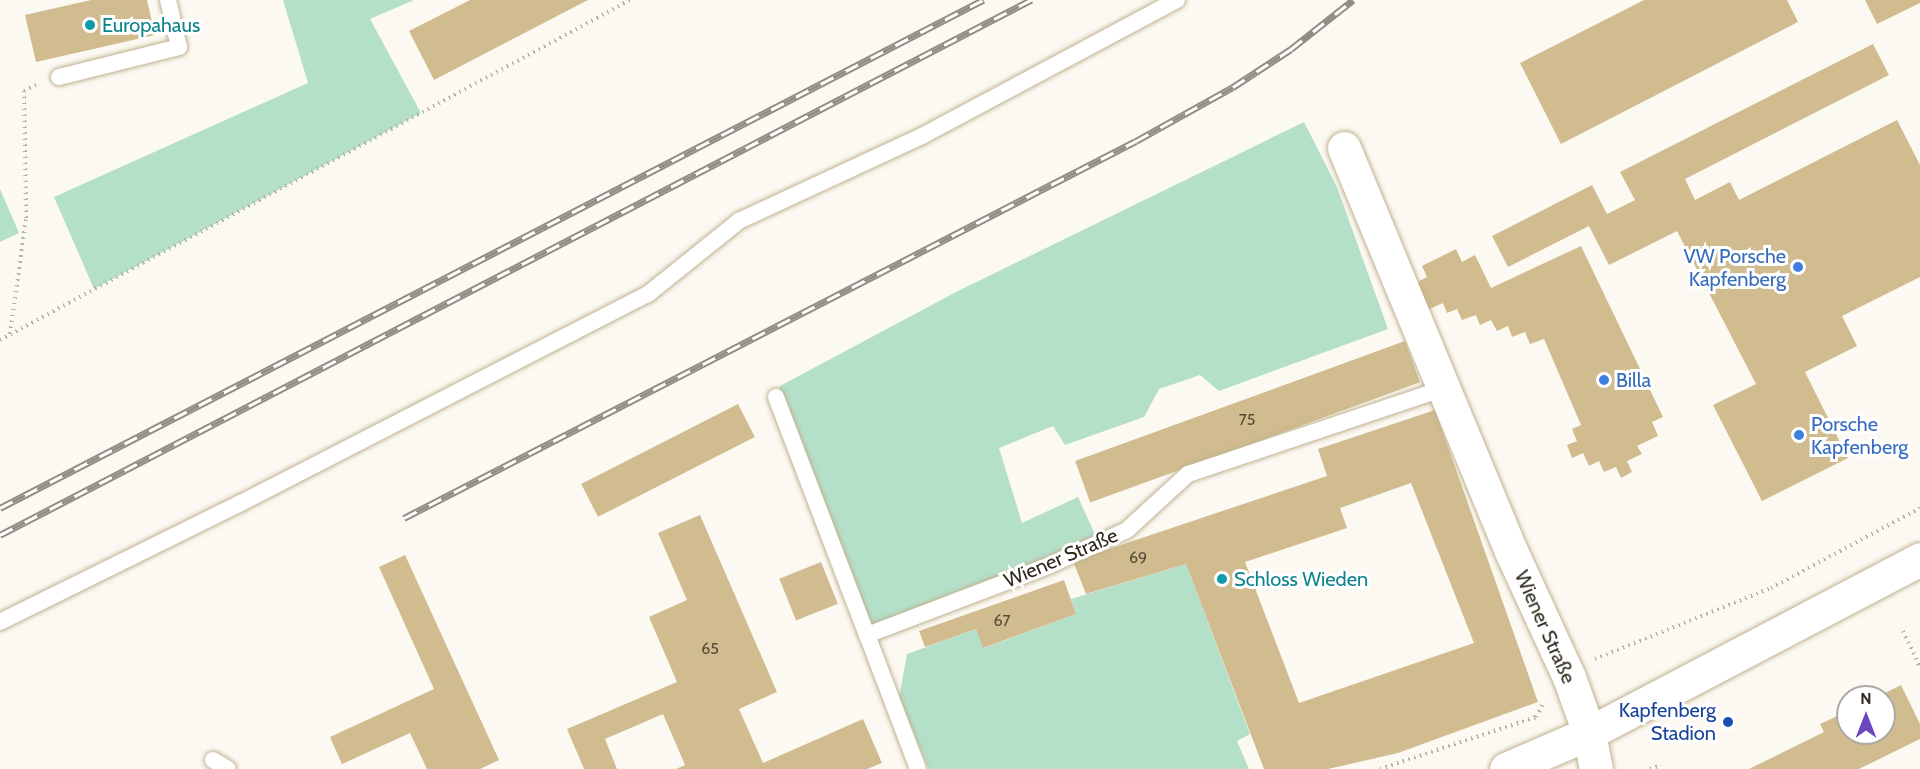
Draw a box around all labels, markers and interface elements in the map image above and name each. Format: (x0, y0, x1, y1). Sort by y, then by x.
place label: Europahaus (102, 13, 200, 37)
marker: Europahaus (83, 18, 97, 32)
place label: VW Porsche Kapfenberg (1683, 244, 1786, 291)
marker: VW Porsche Kapfenberg (1791, 260, 1805, 274)
place label: Billa (1616, 368, 1651, 392)
marker: Billa (1597, 373, 1611, 387)
house number: 75 (1239, 410, 1255, 430)
place label: Porsche Kapfenberg (1811, 412, 1908, 459)
marker: Porsche Kapfenberg (1792, 428, 1806, 442)
street label: Wiener Straße (1001, 523, 1121, 593)
house number: 69 (1129, 548, 1147, 568)
place label: Schloss Wieden (1234, 567, 1368, 591)
street label: Wiener Straße (1509, 567, 1581, 687)
marker: Schloss Wieden (1215, 572, 1229, 586)
house number: 67 (993, 611, 1011, 631)
house number: 65 (701, 639, 719, 659)
north arrow (1836, 685, 1896, 745)
text: N (1860, 689, 1872, 708)
place label: Kapfenberg Stadion (1619, 698, 1716, 745)
marker: Kapfenberg Stadion (1721, 715, 1735, 729)

